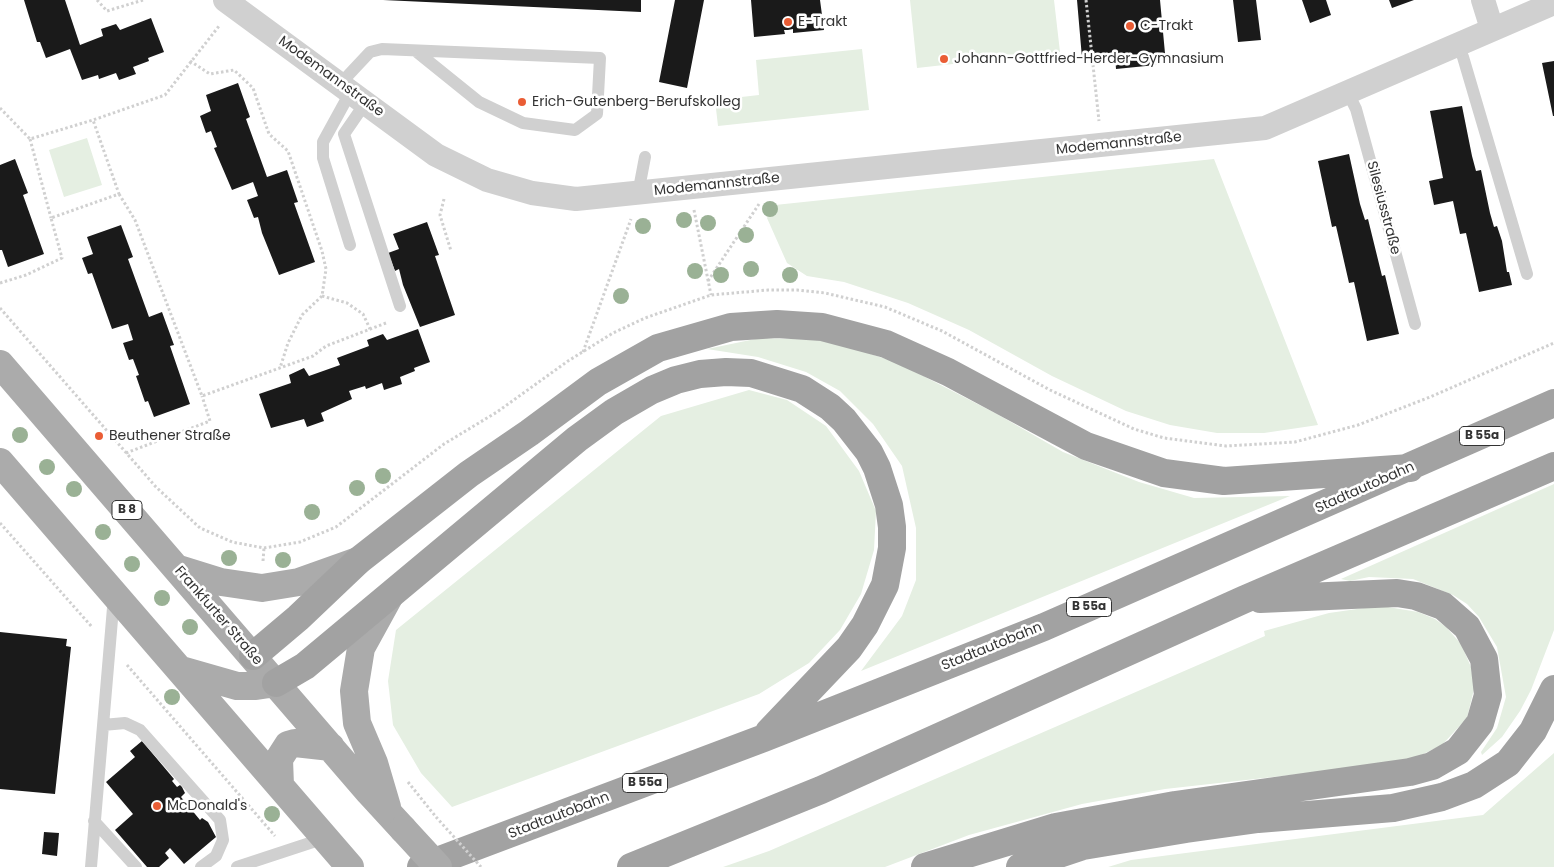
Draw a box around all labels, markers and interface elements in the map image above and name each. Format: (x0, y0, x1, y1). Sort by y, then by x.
place label: E-Trakt (798, 14, 847, 30)
marker: E-Trakt (782, 16, 794, 28)
place label: C-Trakt (1140, 18, 1193, 34)
marker: C-Trakt (1124, 20, 1136, 32)
street label: Modemannstraße (275, 33, 387, 121)
place label: Johann-Gottfried-Herder-Gymnasium (954, 51, 1224, 67)
marker: Johann-Gottfried-Herder-Gymnasium (938, 53, 950, 65)
place label: Erich-Gutenberg-Berufskolleg (532, 94, 741, 110)
marker: Erich-Gutenberg-Berufskolleg (516, 96, 528, 108)
street label: Modemannstraße (1055, 129, 1183, 159)
street label: Silesiusstraße (1362, 159, 1404, 257)
street label: Modemannstraße (653, 170, 781, 200)
road number: B 55a (1460, 426, 1504, 446)
place label: Beuthener Straße (109, 428, 231, 444)
marker: Beuthener Straße (93, 430, 105, 442)
street label: Stadtautobahn (1313, 459, 1417, 517)
road number: B 8 (112, 500, 142, 520)
street label: Frankfurter Straße (170, 563, 266, 669)
road number: B 55a (1066, 598, 1112, 616)
street label: Stadtautobahn (939, 619, 1045, 675)
road number: B 55a (622, 774, 668, 792)
street label: Stadtautobahn (506, 789, 612, 843)
place label: McDonald's (167, 798, 247, 814)
marker: McDonald's (151, 800, 163, 812)

